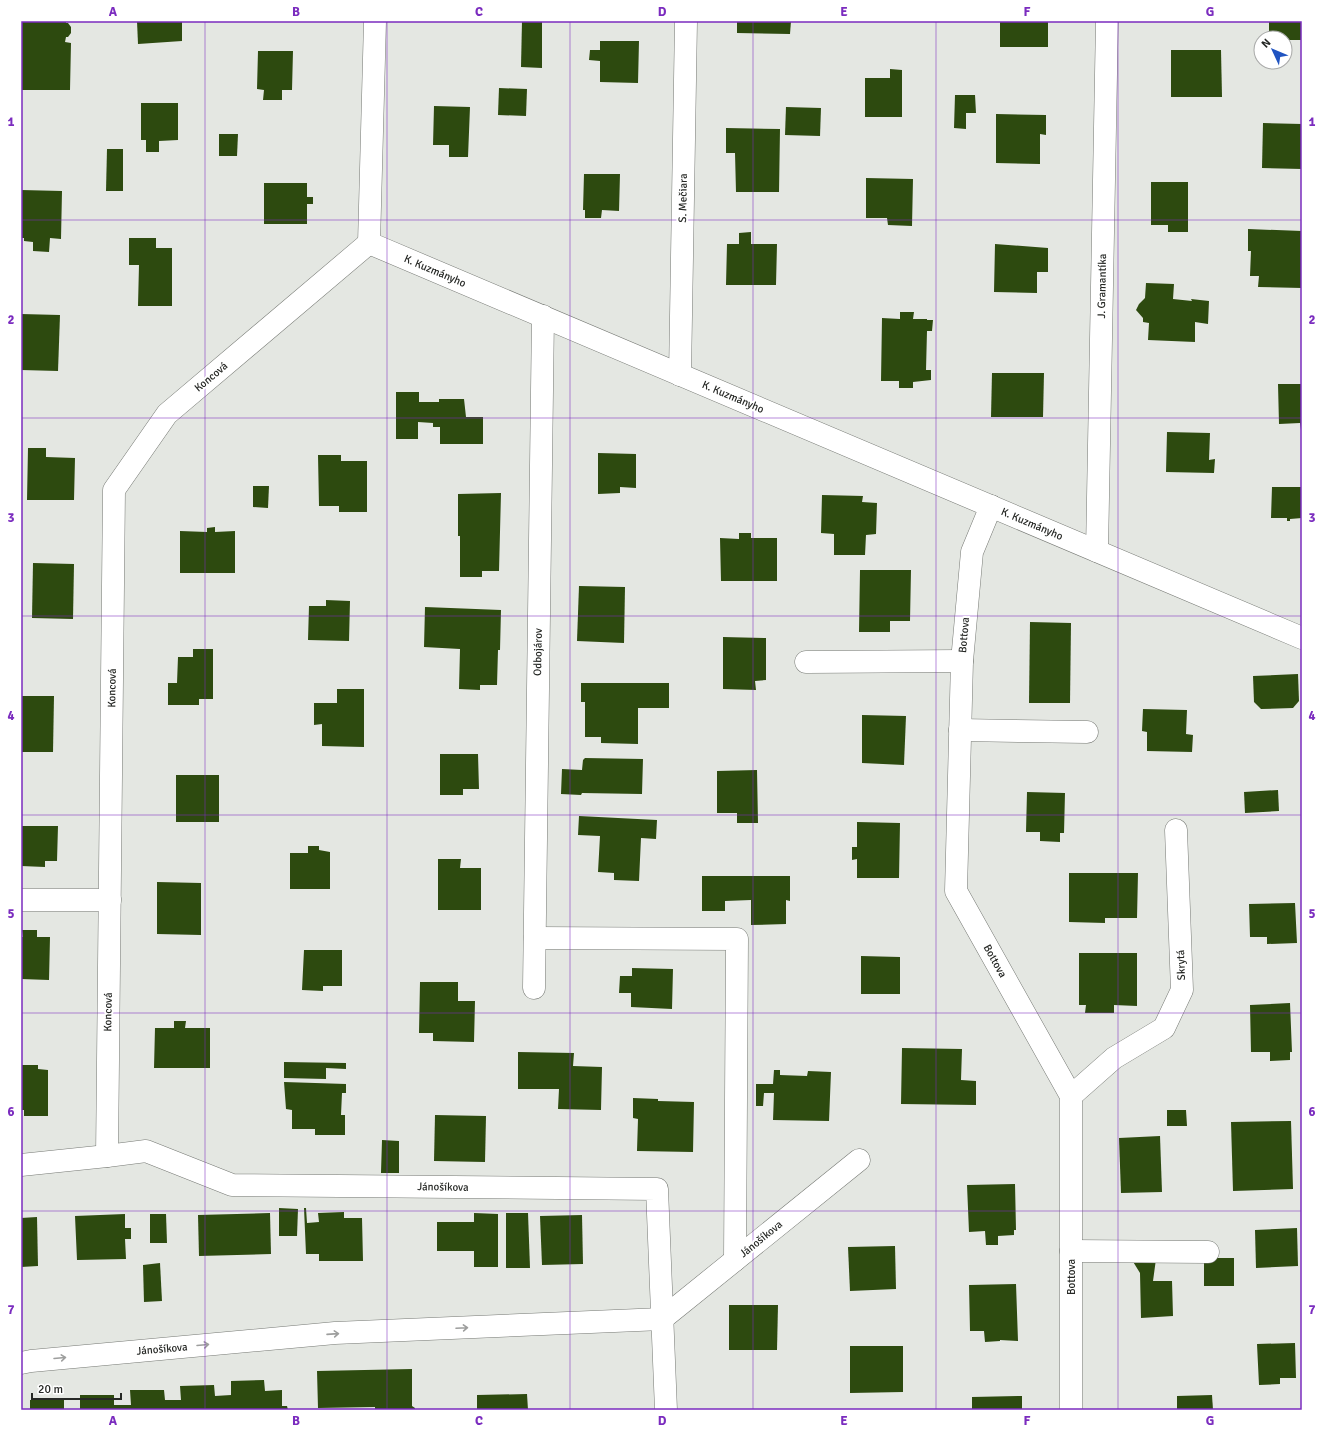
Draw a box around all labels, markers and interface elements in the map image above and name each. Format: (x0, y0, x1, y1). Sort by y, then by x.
text: A (109, 4, 118, 20)
text: B (292, 4, 300, 20)
text: C (475, 4, 483, 20)
text: D (658, 4, 667, 20)
text: E (840, 4, 848, 20)
text: F (1024, 4, 1031, 20)
text: G (1206, 4, 1214, 20)
north arrow (1253, 30, 1293, 70)
text: N (1259, 36, 1274, 51)
text: 1 (7, 114, 15, 130)
text: 1 (1308, 114, 1316, 130)
street label: S. Mečiara (676, 173, 690, 223)
street label: K. Kuzmányho (402, 252, 468, 290)
street label: J. Gramantíka (1095, 253, 1109, 319)
text: 2 (7, 312, 15, 328)
text: 2 (1308, 312, 1316, 328)
street label: Koncová (192, 359, 231, 395)
street label: K. Kuzmányho (700, 378, 766, 416)
street label: K. Kuzmányho (999, 505, 1065, 543)
text: 3 (7, 510, 15, 526)
text: 3 (1308, 510, 1316, 526)
street label: Bottova (956, 616, 972, 654)
street label: Odbojárov (531, 628, 545, 676)
street label: Koncová (105, 668, 119, 708)
text: 4 (7, 708, 15, 724)
text: 4 (1308, 708, 1316, 724)
text: 5 (7, 906, 15, 922)
text: 5 (1308, 906, 1316, 922)
street label: Bottova (981, 942, 1010, 980)
street label: Skrytá (1174, 949, 1188, 981)
street label: Koncová (101, 992, 115, 1032)
text: 6 (7, 1104, 15, 1120)
text: 6 (1308, 1104, 1316, 1120)
street label: Jánošíkova (417, 1180, 469, 1194)
street label: Jánošíkova (737, 1218, 785, 1260)
street label: Bottova (1065, 1259, 1078, 1295)
text: 7 (7, 1302, 15, 1318)
text: 7 (1308, 1302, 1316, 1318)
one-way arrow (455, 1324, 468, 1331)
one-way arrow (326, 1330, 339, 1337)
street label: Jánošíkova (136, 1340, 189, 1358)
one-way arrow (196, 1342, 209, 1349)
one-way arrow (53, 1354, 66, 1362)
scale bar (32, 1375, 121, 1401)
text: 20 m (38, 1382, 63, 1397)
text: A (109, 1413, 118, 1429)
text: B (292, 1413, 300, 1429)
text: C (475, 1413, 483, 1429)
text: D (658, 1413, 667, 1429)
text: E (840, 1413, 848, 1429)
text: F (1024, 1413, 1031, 1429)
text: G (1206, 1413, 1214, 1429)

